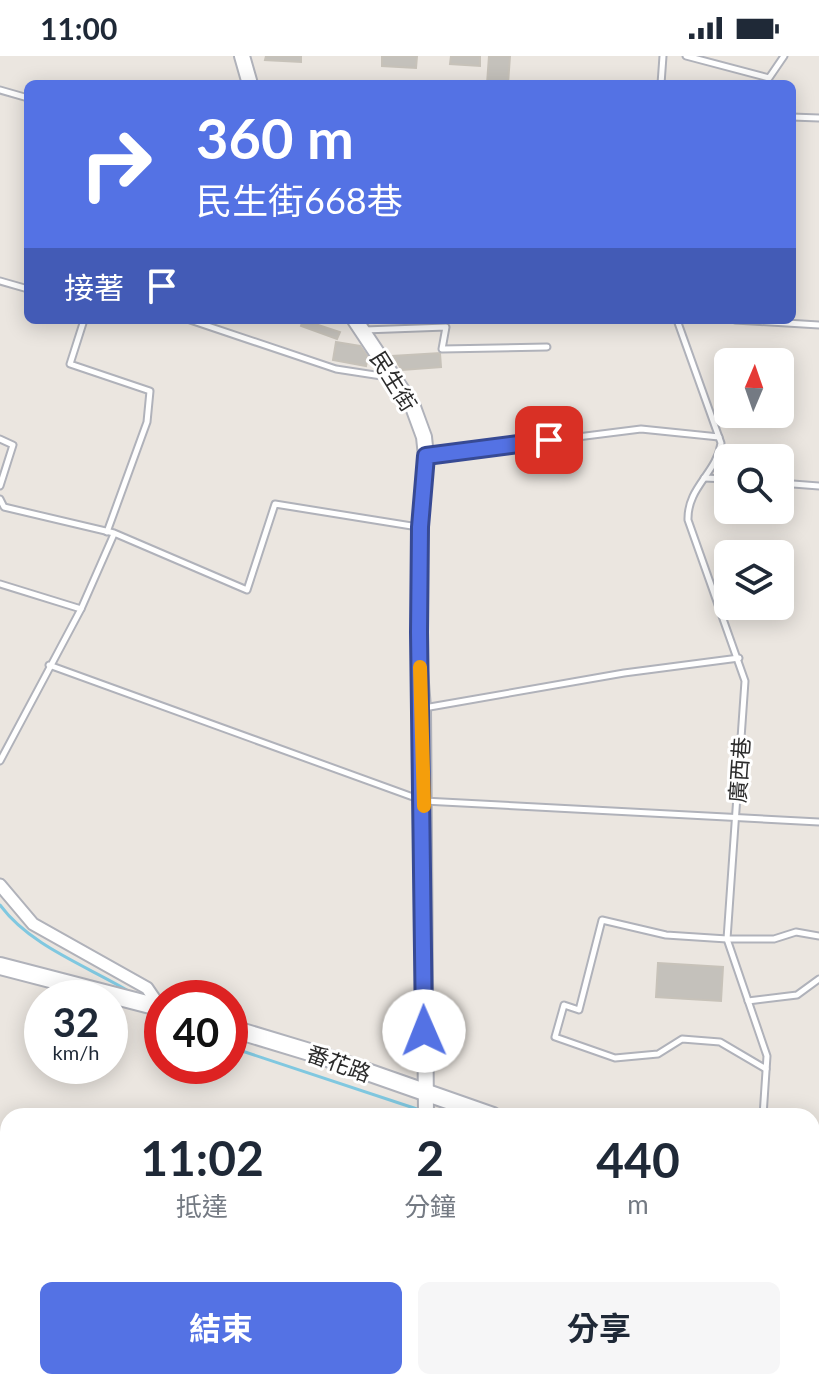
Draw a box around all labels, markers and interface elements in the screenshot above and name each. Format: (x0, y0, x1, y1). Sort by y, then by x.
text: 11:00 (40, 10, 117, 46)
text: 360 m (196, 104, 354, 171)
icon: right (64, 112, 168, 216)
text: 民生街668巷 (196, 178, 403, 222)
icon: arrive (140, 264, 184, 308)
text: 接著 (64, 269, 124, 305)
street label: 民生街 (365, 346, 423, 416)
north arrow (714, 348, 794, 428)
map controls (714, 348, 794, 620)
pin (515, 406, 583, 474)
icon: arrive (527, 418, 571, 462)
button: search (714, 444, 794, 524)
button: layers (714, 540, 794, 620)
street label: 廣西巷 (723, 736, 755, 804)
speed limit sign: 40 (144, 980, 248, 1084)
position arrow (382, 989, 466, 1073)
text: 32 (53, 998, 99, 1046)
street label: 番花路 (303, 1039, 375, 1087)
text: km/h (53, 1040, 99, 1064)
text: 11:02 (140, 1129, 264, 1186)
text: 2 (416, 1129, 444, 1186)
text: 440 (596, 1131, 680, 1188)
text: m (627, 1188, 649, 1220)
text: 抵達 (176, 1190, 228, 1222)
text: 分鐘 (404, 1190, 456, 1222)
button: 結束 (40, 1282, 402, 1374)
button: 分享 (418, 1282, 780, 1374)

